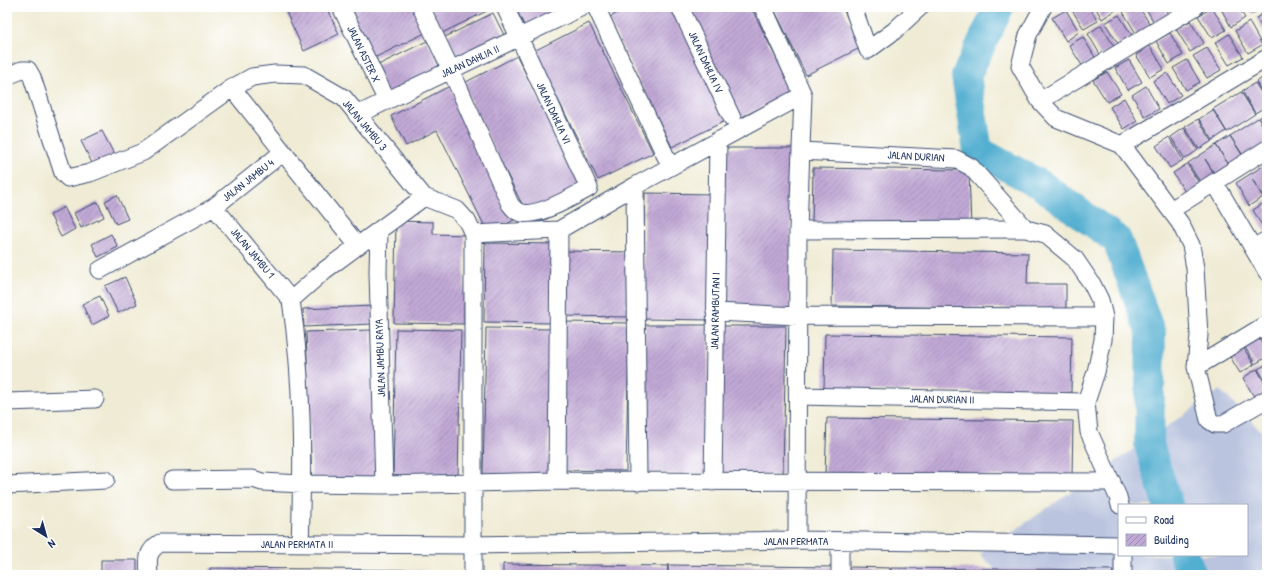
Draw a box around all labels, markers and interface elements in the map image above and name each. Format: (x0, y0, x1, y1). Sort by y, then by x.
street label: JALAN ASTER X (344, 23, 384, 85)
street label: JALAN DAHLIA IV (686, 29, 727, 96)
street label: JALAN DAHLIA II (439, 41, 501, 81)
street label: JALAN DAHLIA VI (534, 80, 574, 146)
street label: JALAN JAMBU 3 (340, 97, 390, 153)
street label: JALAN DURIAN (887, 148, 945, 164)
street label: JALAN JAMBU 4 (219, 156, 277, 204)
street label: JALAN JAMBU 1 (228, 225, 278, 281)
street label: JALAN RAMBUTAN I (707, 272, 723, 350)
street label: JALAN JAMBU RAYA (372, 318, 388, 397)
street label: JALAN DURIAN II (909, 391, 975, 407)
legend (1118, 504, 1248, 556)
text: Road (1154, 511, 1174, 528)
north arrow (26, 516, 66, 556)
text: Building (1154, 531, 1189, 548)
street label: JALAN PERMATA (764, 534, 829, 548)
text: N (45, 537, 59, 551)
street label: JALAN PERMATA II (261, 537, 333, 551)

